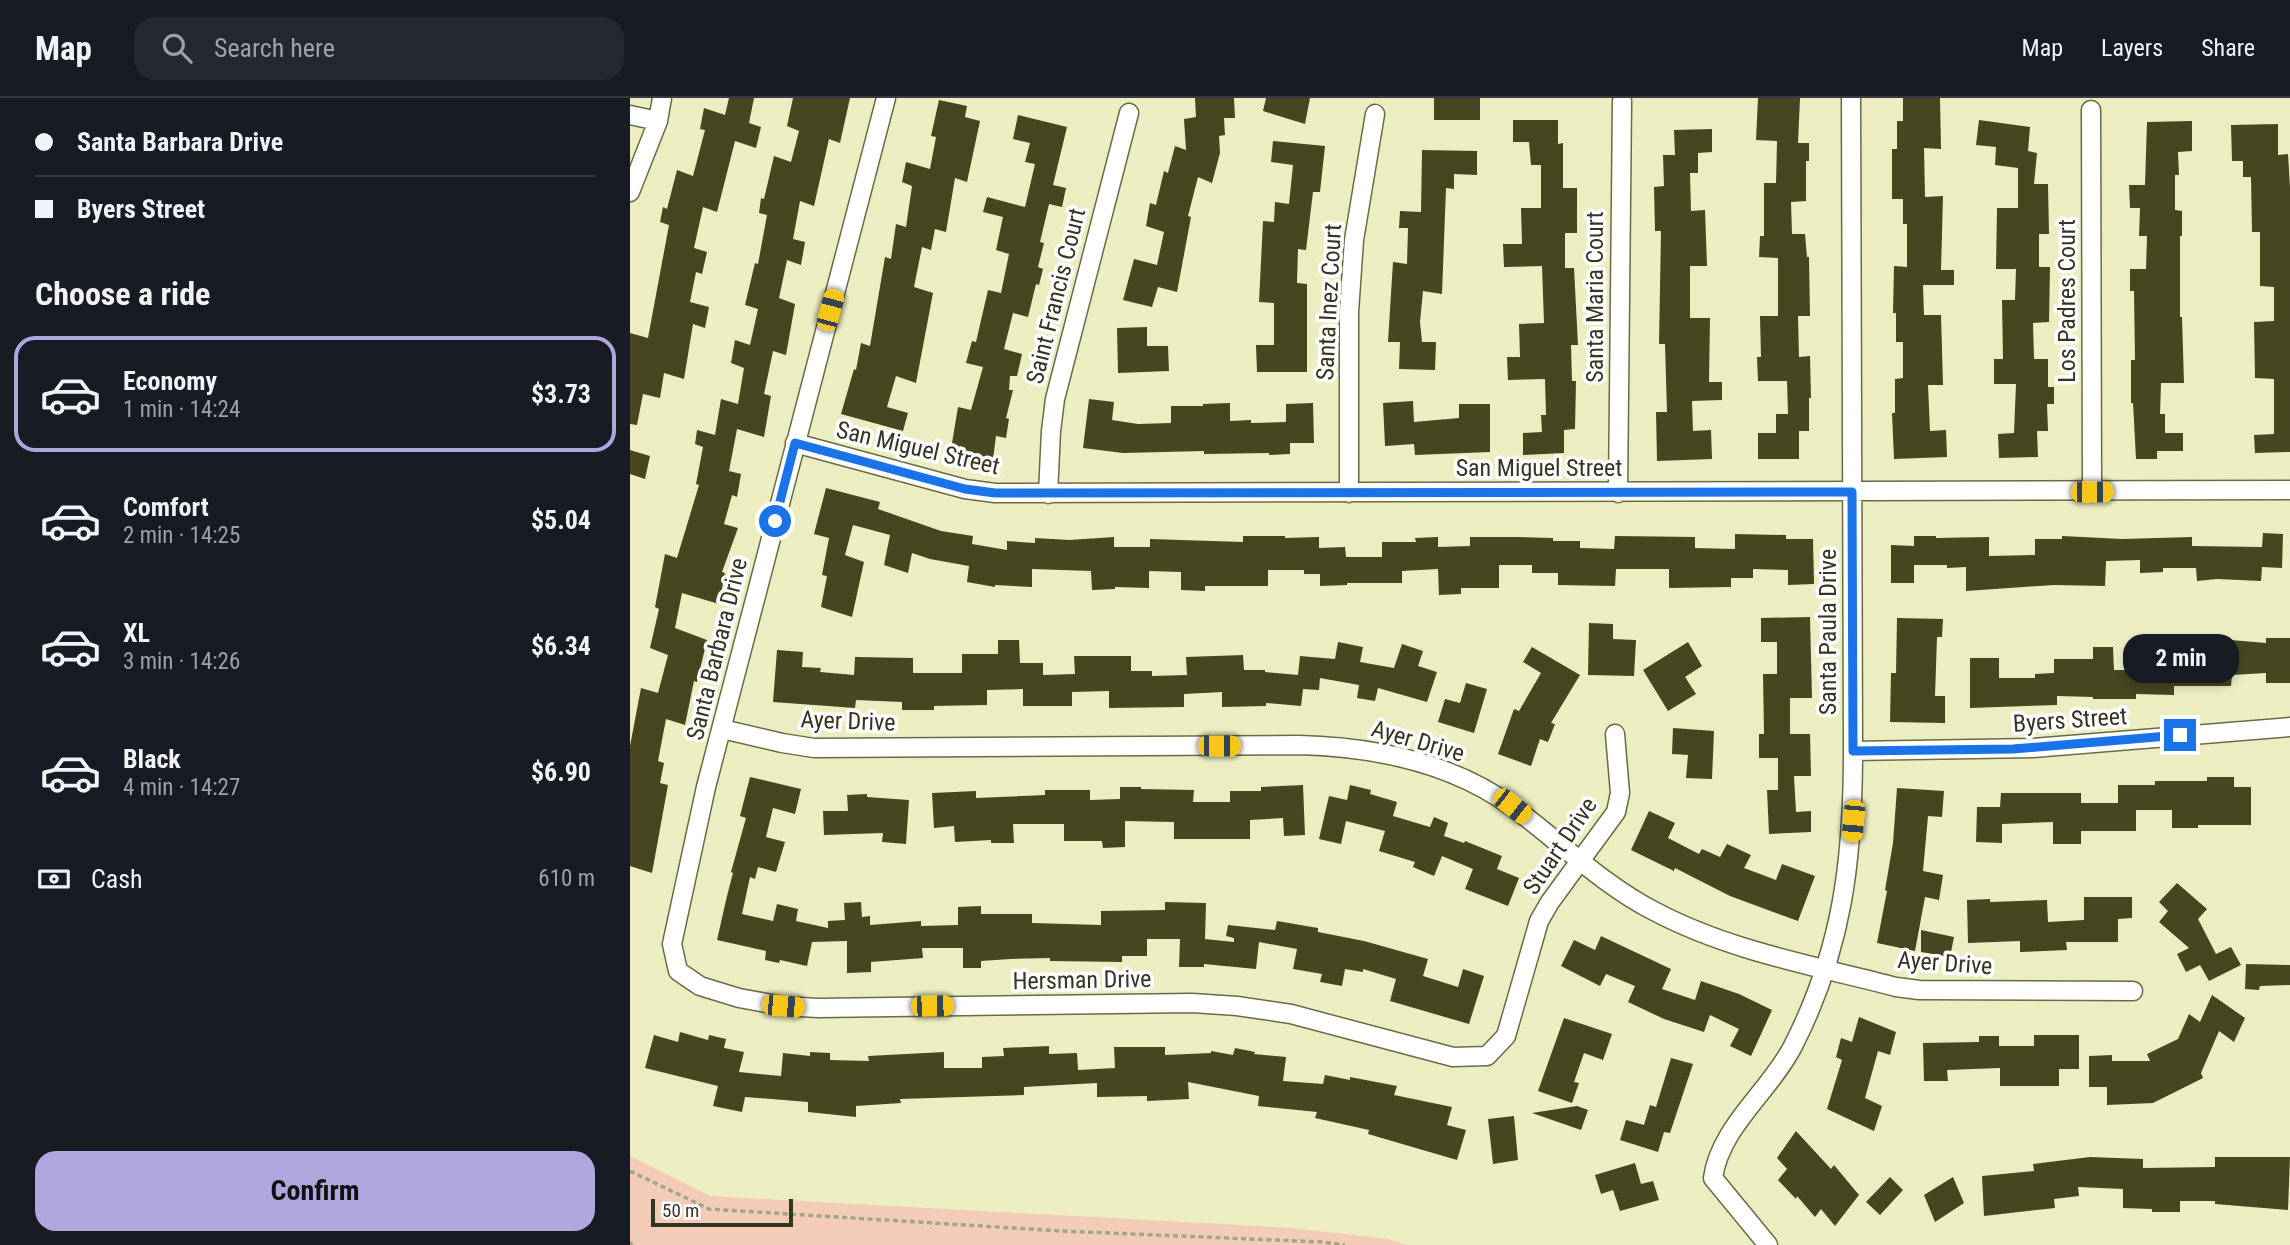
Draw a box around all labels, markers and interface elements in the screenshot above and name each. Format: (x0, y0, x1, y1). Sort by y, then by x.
search box (134, 17, 624, 80)
text: Map (35, 29, 92, 68)
icon: search (158, 29, 196, 67)
text: Search here (214, 33, 335, 63)
text: Map (2022, 34, 2063, 62)
text: Layers (2101, 34, 2163, 62)
text: Share (2201, 34, 2255, 62)
text: Santa Barbara Drive (77, 127, 283, 157)
text: Byers Street (77, 194, 205, 224)
street label: Saint Francis Court (1021, 205, 1091, 387)
street label: Santa Maria Court (1581, 211, 1609, 383)
street label: Los Padres Court (2053, 219, 2081, 383)
street label: Santa Inez Court (1311, 223, 1347, 381)
text: Choose a ride (35, 275, 210, 313)
car (815, 287, 846, 333)
icon: car (39, 363, 102, 426)
text: Economy (123, 366, 217, 396)
text: $3.73 (531, 379, 591, 409)
text: 1 min · 14:24 (123, 396, 240, 423)
street label: San Miguel Street (834, 416, 1002, 480)
street label: San Miguel Street (1456, 454, 1622, 482)
car (2072, 482, 2114, 503)
icon: car (39, 489, 102, 552)
text: Comfort (123, 492, 209, 522)
text: $5.04 (531, 505, 591, 535)
route start (759, 505, 791, 537)
text: 2 min · 14:25 (123, 522, 240, 549)
street label: Santa Paula Drive (1814, 549, 1842, 715)
street label: Santa Barbara Drive (681, 555, 753, 743)
icon: car (39, 615, 102, 678)
text: XL (123, 618, 150, 648)
text: $6.34 (531, 631, 591, 661)
callout: 2 min (2122, 634, 2238, 682)
text: 2 min (2155, 645, 2207, 672)
text: 3 min · 14:26 (123, 648, 240, 675)
street label: Byers Street (2012, 702, 2128, 738)
street label: Ayer Drive (800, 705, 896, 737)
street label: Ayer Drive (1368, 714, 1468, 768)
route end (2164, 719, 2196, 751)
car (1199, 736, 1241, 757)
icon: car (39, 741, 102, 804)
text: Black (123, 744, 181, 774)
text: $6.90 (531, 757, 591, 787)
text: 4 min · 14:27 (123, 774, 240, 801)
car (1489, 785, 1536, 827)
street label: Stuart Drive (1517, 792, 1603, 900)
car (1841, 799, 1866, 843)
icon: cash (35, 860, 73, 898)
text: Cash (91, 864, 143, 894)
text: 610 m (538, 865, 595, 892)
street label: Ayer Drive (1897, 946, 1993, 980)
street label: Hersman Drive (1012, 965, 1152, 995)
car (762, 994, 805, 1018)
car (911, 995, 954, 1017)
button: Confirm (35, 1151, 595, 1231)
scale bar (651, 1196, 793, 1228)
text: 50 m (662, 1199, 699, 1222)

